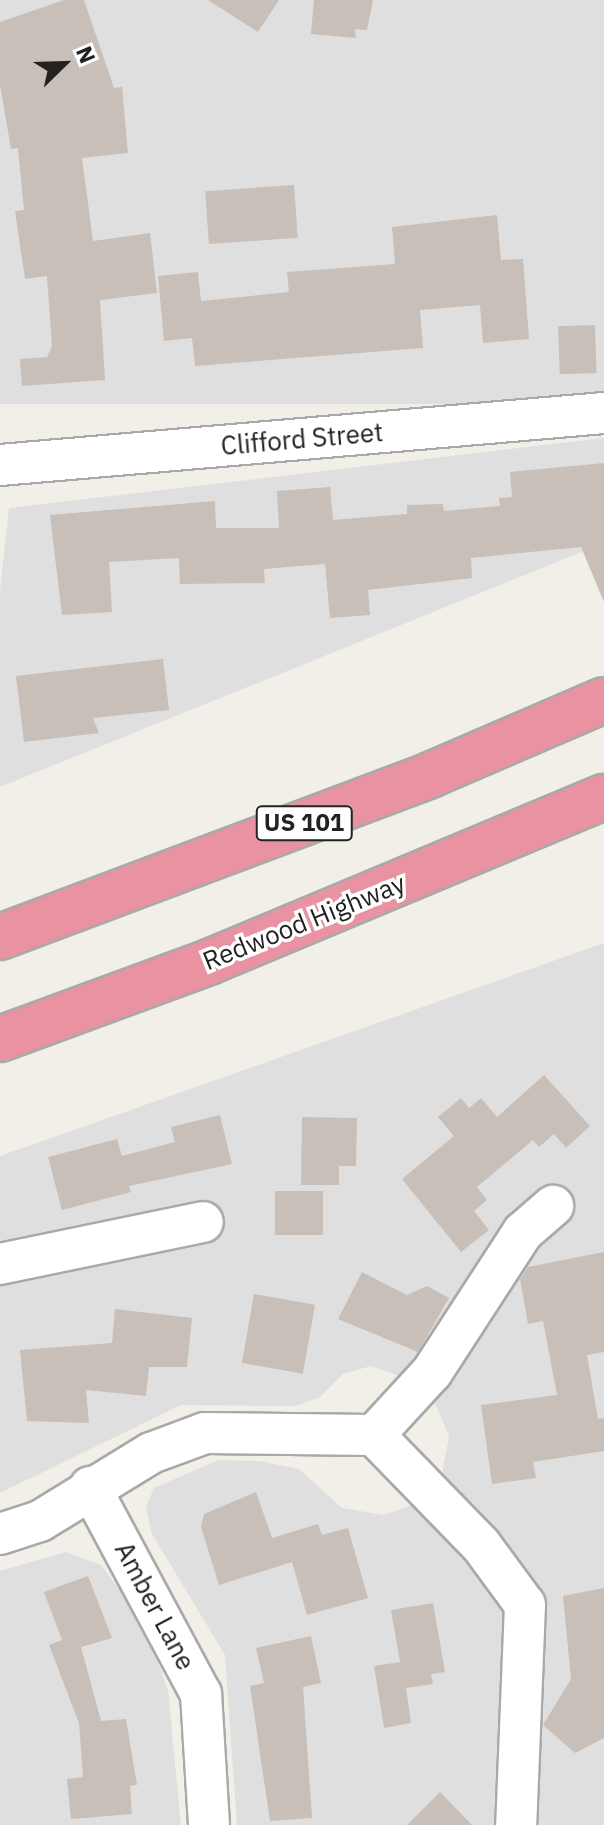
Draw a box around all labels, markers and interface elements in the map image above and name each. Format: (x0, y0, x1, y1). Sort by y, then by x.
north arrow (24, 24, 104, 104)
text: N (70, 41, 103, 67)
street label: Clifford Street (219, 416, 385, 462)
road number: US 101 (254, 803, 354, 843)
street label: Redwood Highway (198, 867, 410, 977)
street label: Amber Lane (108, 1537, 202, 1675)

